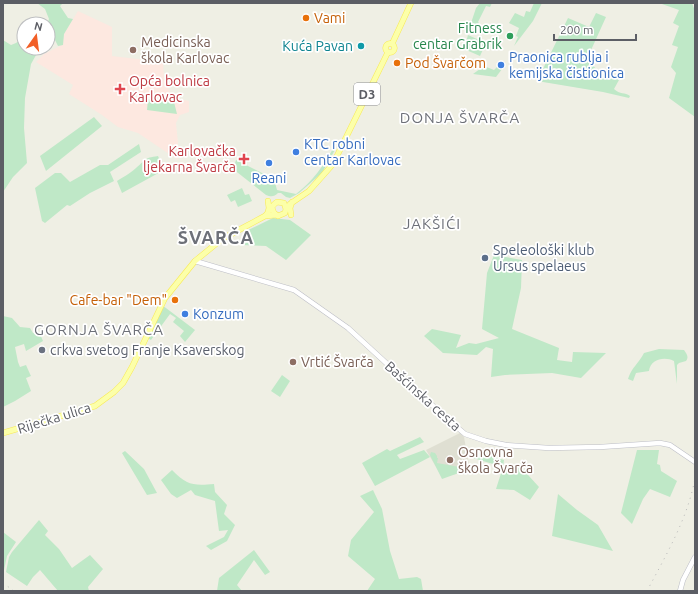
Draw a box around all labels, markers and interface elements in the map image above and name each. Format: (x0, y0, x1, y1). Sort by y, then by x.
place label: Vami (314, 10, 345, 26)
marker: Vami (301, 13, 311, 23)
north arrow (16, 16, 56, 56)
scale bar (554, 16, 636, 42)
text: N (33, 19, 44, 33)
place label: Fitness centar Grabrik (413, 20, 502, 52)
text: 200 m (560, 23, 593, 36)
marker: Fitness centar Grabrik (505, 31, 515, 41)
place label: Medicinska škola Karlovac (141, 34, 230, 66)
place label: Kuća Pavan (282, 38, 353, 54)
marker: Kuća Pavan (356, 41, 366, 51)
marker: Medicinska škola Karlovac (128, 45, 138, 55)
place label: Praonica rublja i kemijska čistionica (509, 49, 624, 81)
place label: Pod Švarčom (405, 54, 486, 71)
marker: Pod Švarčom (392, 58, 402, 68)
marker: Praonica rublja i kemijska čistionica (496, 60, 506, 70)
place label: Opća bolnica Karlovac (129, 73, 210, 105)
marker: Opća bolnica Karlovac (114, 83, 126, 95)
road number: D3 (354, 83, 380, 105)
district label: DONJA ŠVARČA (400, 109, 520, 126)
place label: KTC robni centar Karlovac (304, 136, 401, 168)
place label: Karlovačka ljekarna Švarča (143, 143, 236, 175)
marker: KTC robni centar Karlovac (291, 147, 301, 157)
marker: Karlovačka ljekarna Švarča (239, 154, 249, 164)
marker: Reani (264, 158, 274, 168)
place label: Reani (251, 170, 287, 186)
district label: JAKŠIĆI (403, 215, 461, 232)
district label: ŠVARČA (178, 226, 254, 247)
place label: Speleološki klub Ursus spelaeus (493, 242, 594, 274)
marker: Speleološki klub Ursus spelaeus (480, 253, 490, 263)
place label: Cafe-bar "Dem" (70, 292, 167, 308)
marker: Cafe-bar "Dem" (170, 295, 180, 305)
place label: Konzum (193, 306, 244, 322)
marker: Konzum (180, 309, 190, 319)
district label: GORNJA ŠVARČA (34, 321, 164, 338)
place label: crkva svetog Franje Ksaverskog (50, 342, 245, 358)
marker: crkva svetog Franje Ksaverskog (37, 345, 47, 355)
place label: Vrtić Švarča (301, 353, 374, 370)
marker: Vrtić Švarča (288, 357, 298, 367)
street label: Bašćinska cesta (382, 358, 464, 434)
street label: Riječka ulica (15, 399, 93, 437)
place label: Osnovna škola Švarča (458, 444, 533, 476)
marker: Osnovna škola Švarča (445, 455, 455, 465)

